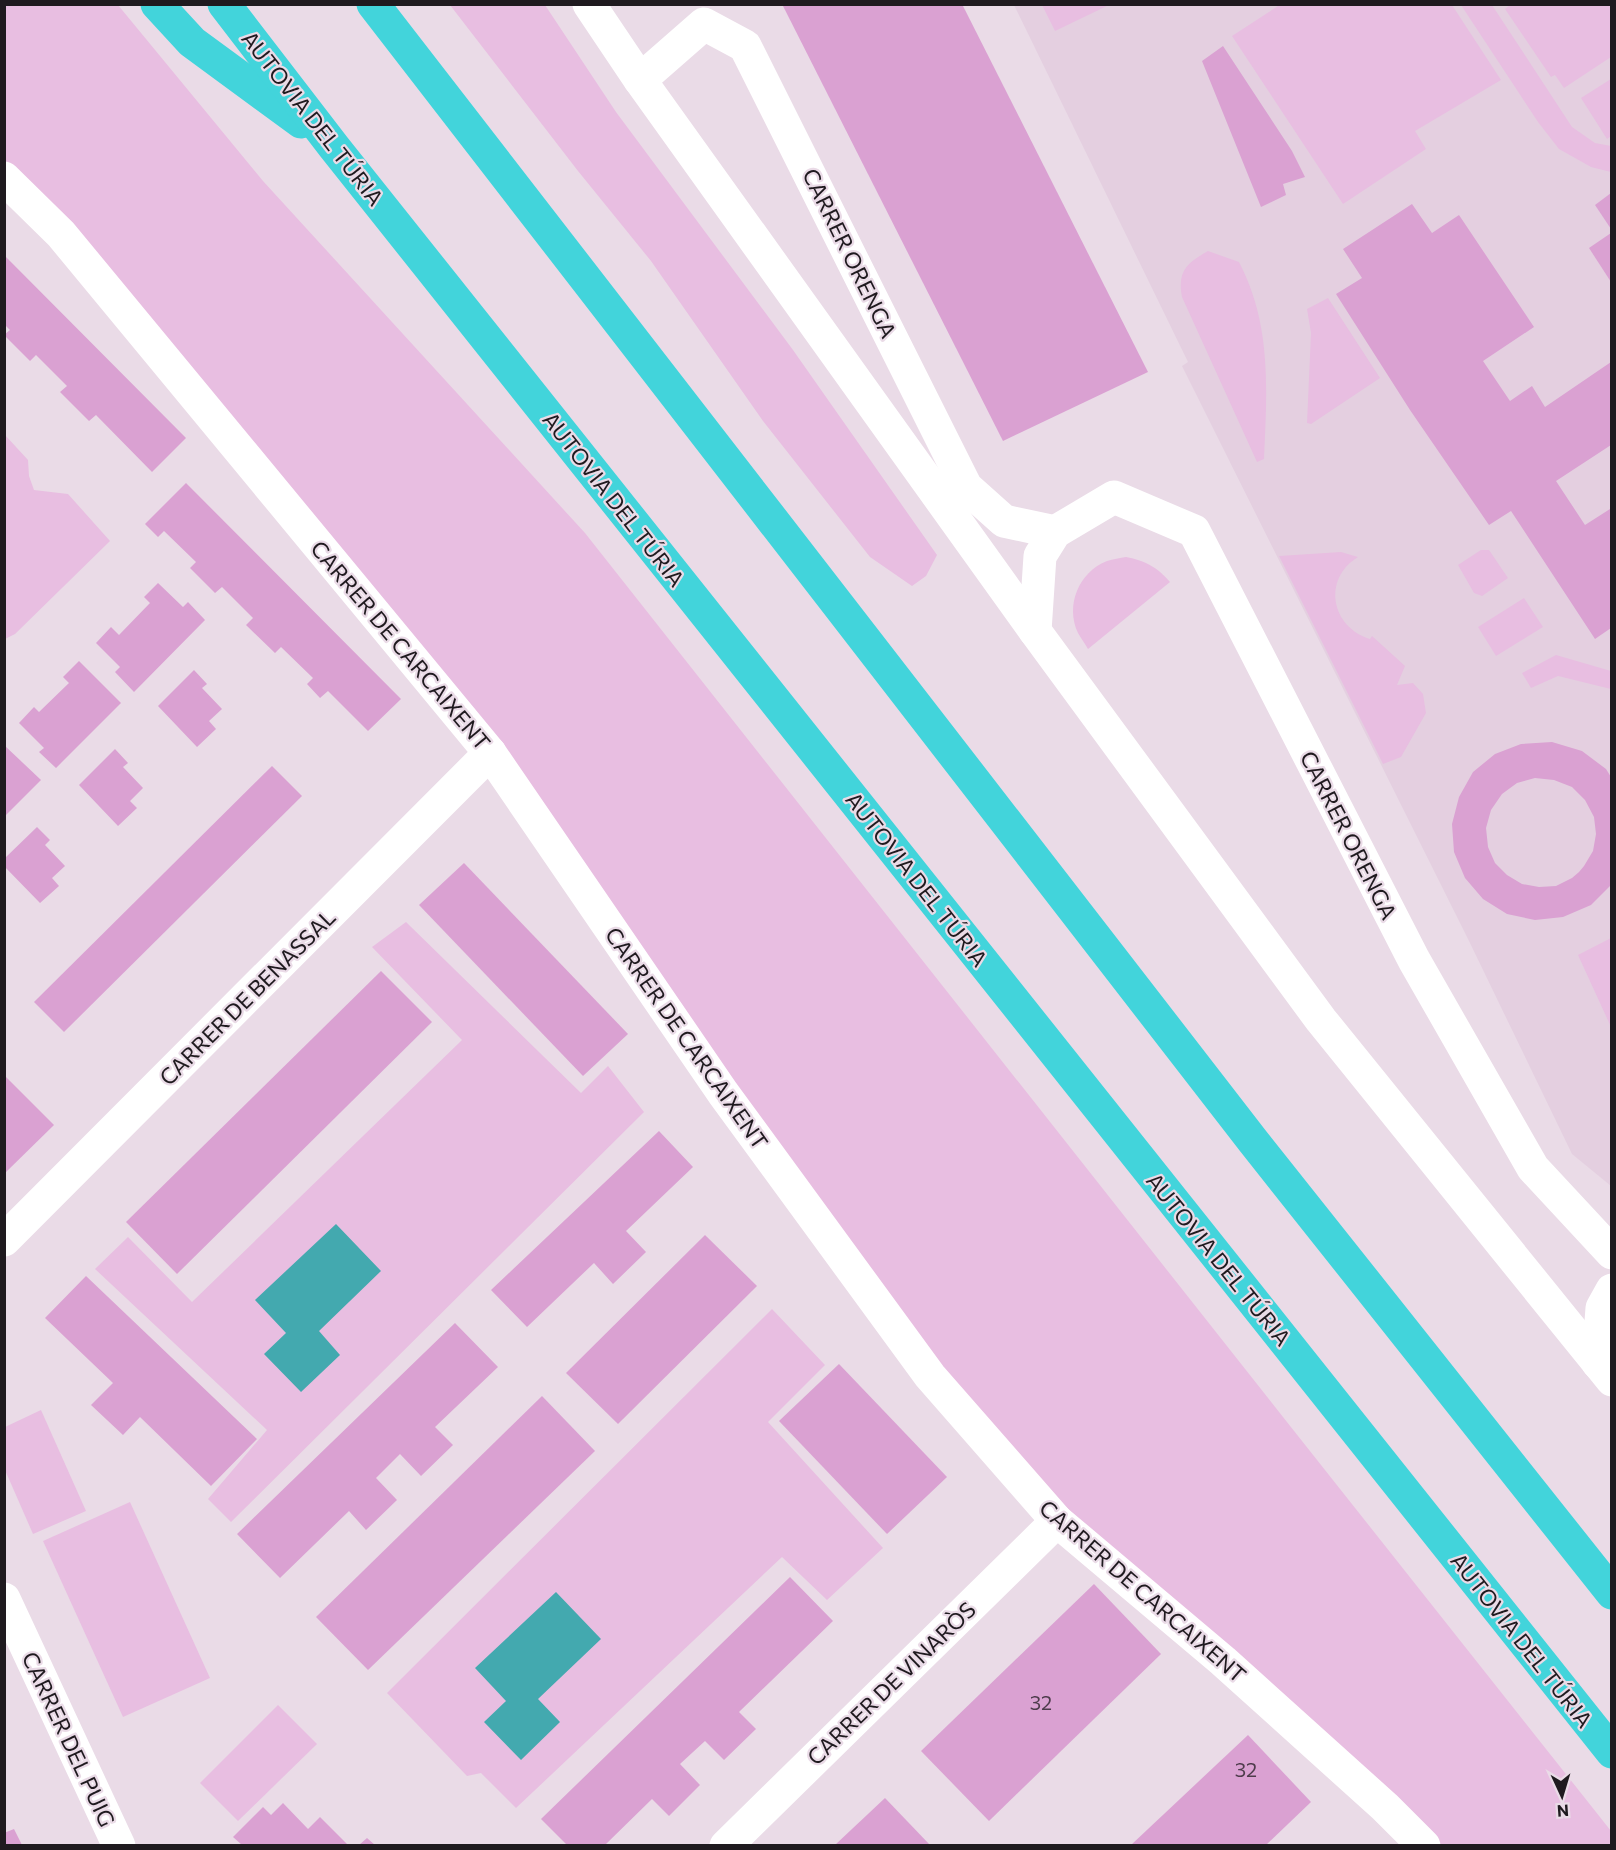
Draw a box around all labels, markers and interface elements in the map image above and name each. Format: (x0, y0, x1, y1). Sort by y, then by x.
street label: AUTOVIA DEL TÚRIA (236, 25, 390, 211)
street label: CARRER ORENGA (797, 164, 903, 342)
street label: AUTOVIA DEL TÚRIA (537, 406, 691, 592)
street label: CARRER DE CARCAIXENT (306, 535, 496, 755)
street label: CARRER ORENGA (1295, 746, 1403, 924)
street label: AUTOVIA DEL TÚRIA (840, 786, 994, 972)
street label: CARRER DE BENASSAL (153, 903, 341, 1091)
street label: CARRER DE CARCAIXENT (600, 922, 774, 1154)
street label: AUTOVIA DEL TÚRIA (1141, 1167, 1297, 1351)
street label: CARRER DE CARCAIXENT (1034, 1494, 1252, 1688)
street label: AUTOVIA DEL TÚRIA (1445, 1547, 1599, 1733)
street label: CARRER DE VINARÒS (801, 1596, 981, 1770)
street label: CARRER DEL PUIG (17, 1647, 121, 1831)
house number: 32 (1030, 1690, 1052, 1714)
house number: 32 (1235, 1757, 1257, 1781)
north arrow (1532, 1766, 1592, 1826)
text: N (1556, 1802, 1570, 1821)

